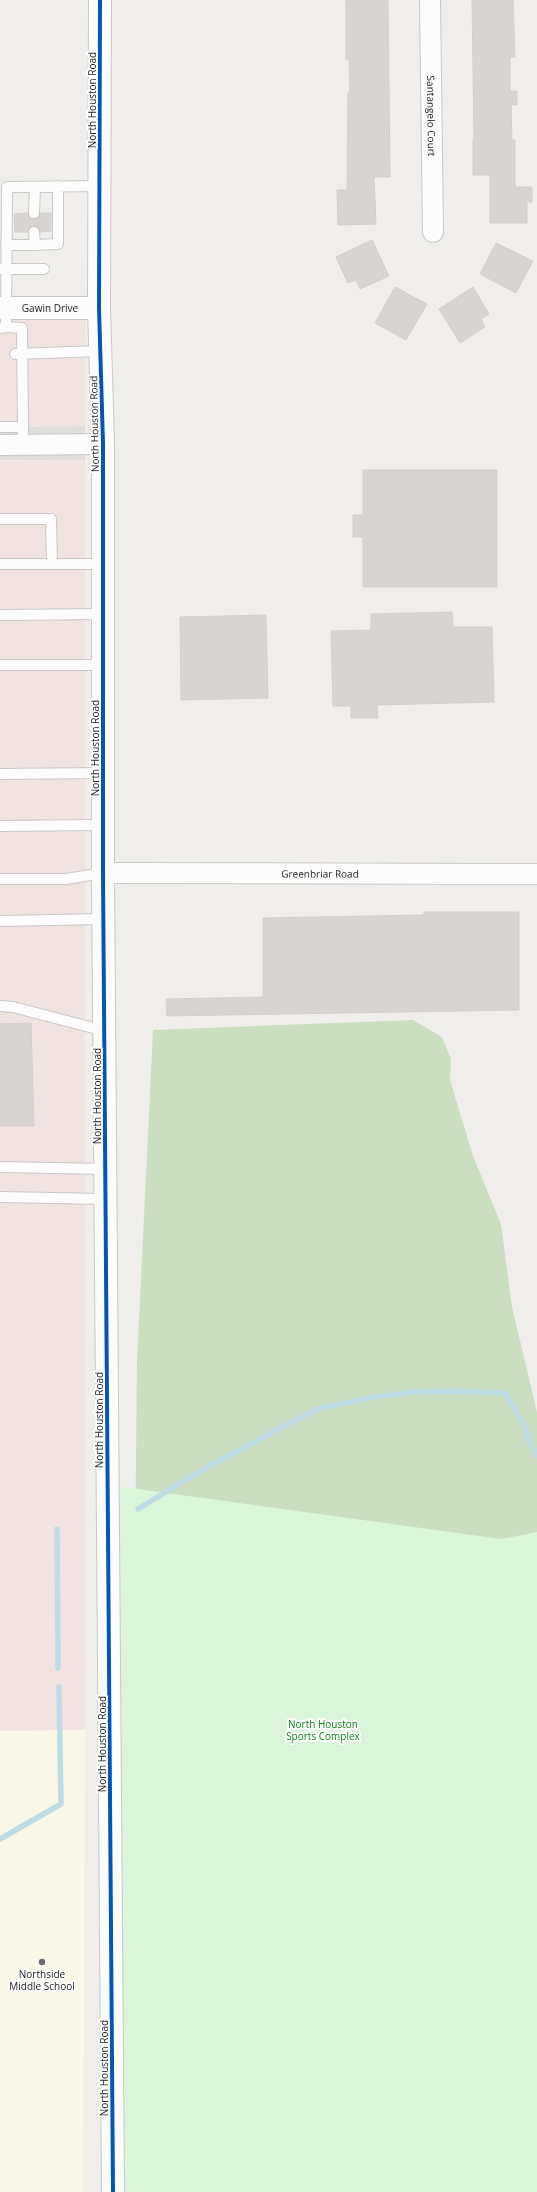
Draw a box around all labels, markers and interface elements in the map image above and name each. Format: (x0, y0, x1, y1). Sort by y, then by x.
street label: North Houston Road (85, 52, 99, 148)
street label: Santangelo Court (424, 75, 439, 157)
street label: Gawin Drive (22, 301, 79, 315)
street label: North Houston Road (86, 376, 102, 472)
street label: North Houston Road (88, 700, 102, 796)
street label: Greenbriar Road (281, 866, 359, 881)
street label: North Houston Road (90, 1048, 104, 1144)
street label: North Houston Road (92, 1372, 106, 1468)
street label: North Houston Road (95, 1696, 109, 1792)
park label: North Houston Sports Complex (286, 1717, 361, 1743)
marker: Northside Middle School (37, 1957, 47, 1967)
place label: Northside Middle School (9, 1967, 75, 1993)
street label: North Houston Road (97, 2020, 111, 2116)

